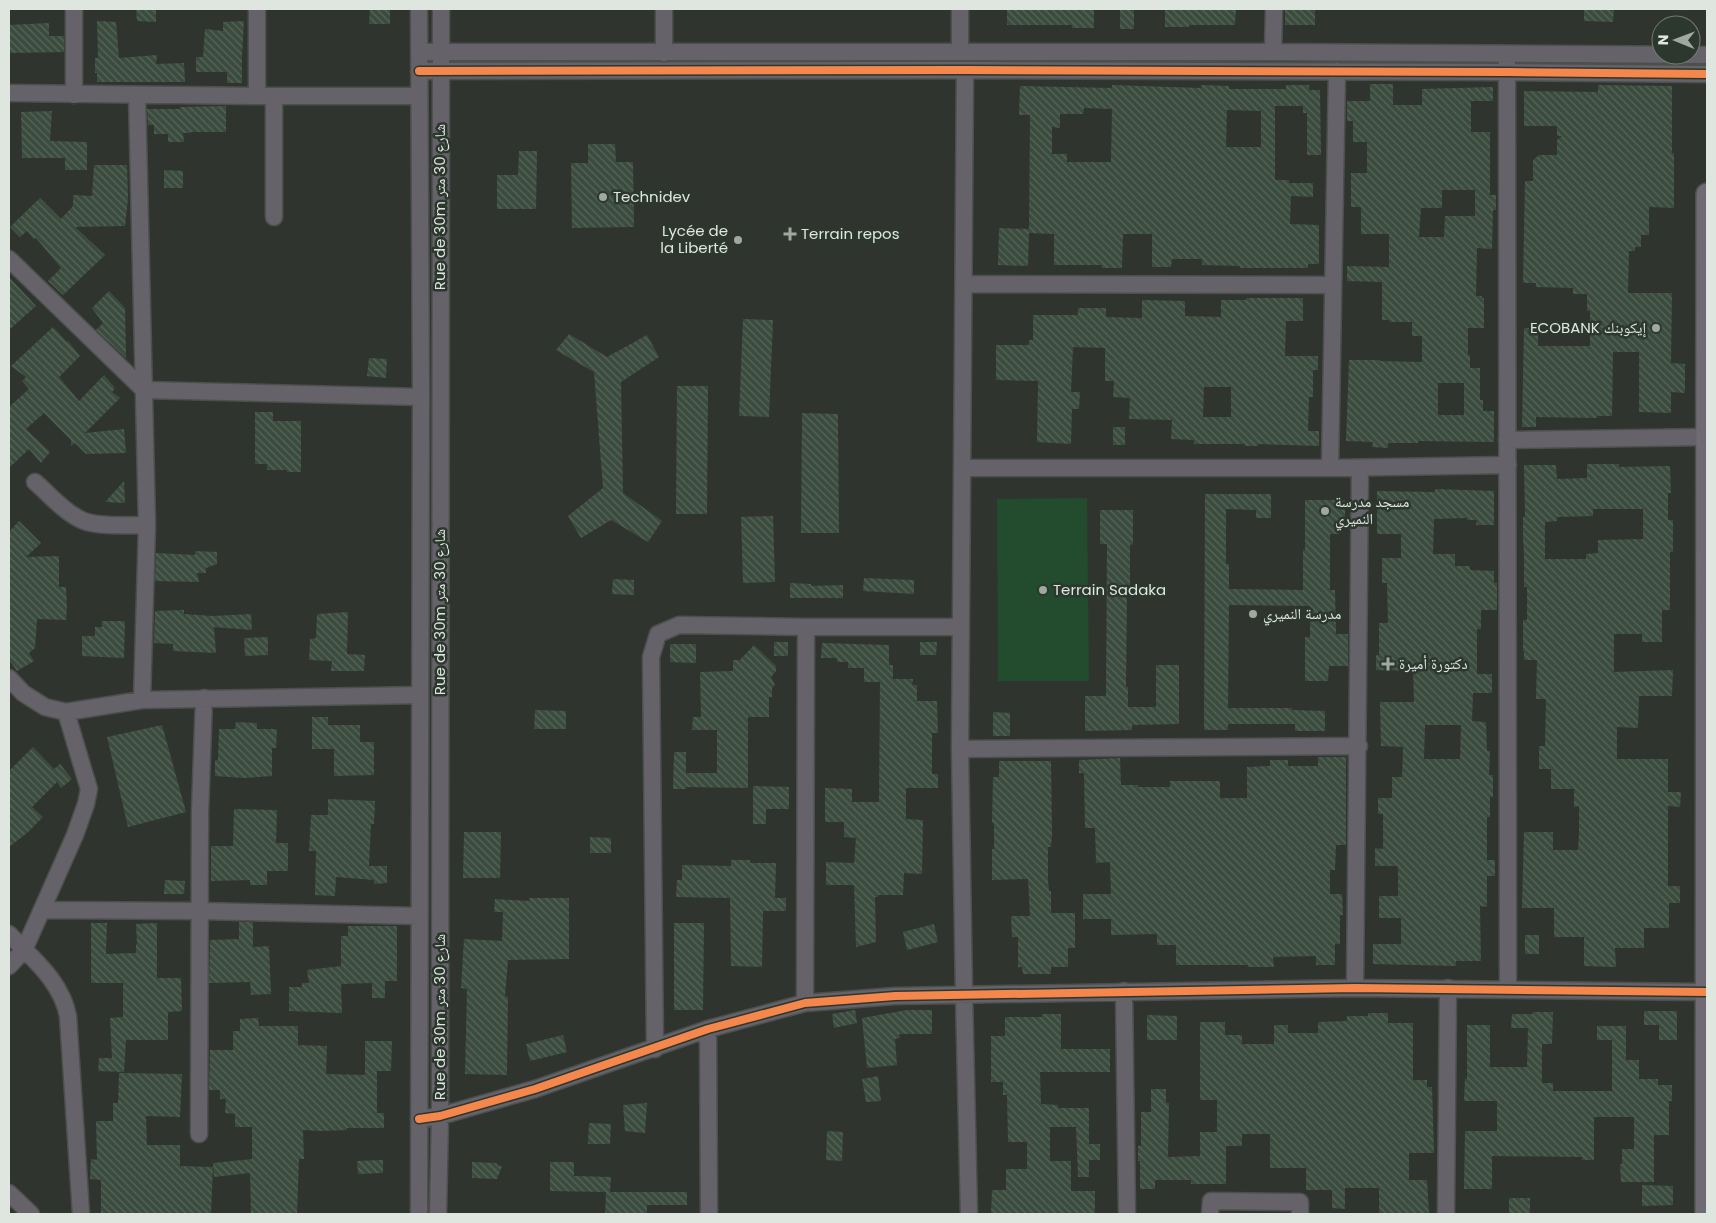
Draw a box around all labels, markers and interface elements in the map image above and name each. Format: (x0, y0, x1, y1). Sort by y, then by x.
north arrow (1651, 15, 1701, 65)
text: N (1653, 34, 1673, 45)
street label: Rue de 30m شارع 30 متر (429, 124, 450, 290)
place label: Technidev (613, 186, 691, 207)
marker: Technidev (597, 191, 609, 203)
place label: Lycée de la Liberté (660, 220, 728, 258)
place label: Terrain repos (801, 223, 900, 244)
marker: Terrain repos (783, 227, 797, 241)
marker: Lycée de la Liberté (732, 234, 744, 246)
place label: ECOBANK إيكوبنك (1530, 317, 1646, 338)
marker: ECOBANK إيكوبنك (1650, 322, 1662, 334)
place label: مسجد مدرسة النميري (1335, 491, 1409, 531)
marker: مسجد مدرسة النميري (1319, 505, 1331, 517)
street label: Rue de 30m شارع 30 متر (429, 529, 450, 695)
place label: Terrain Sadaka (1053, 579, 1166, 600)
marker: Terrain Sadaka (1037, 584, 1049, 596)
place label: مدرسة النميري (1263, 603, 1342, 626)
marker: مدرسة النميري (1247, 608, 1259, 620)
place label: دكتورة أميرة (1399, 653, 1468, 674)
marker: دكتورة أميرة (1381, 657, 1395, 671)
street label: Rue de 30m شارع 30 متر (429, 934, 450, 1100)

